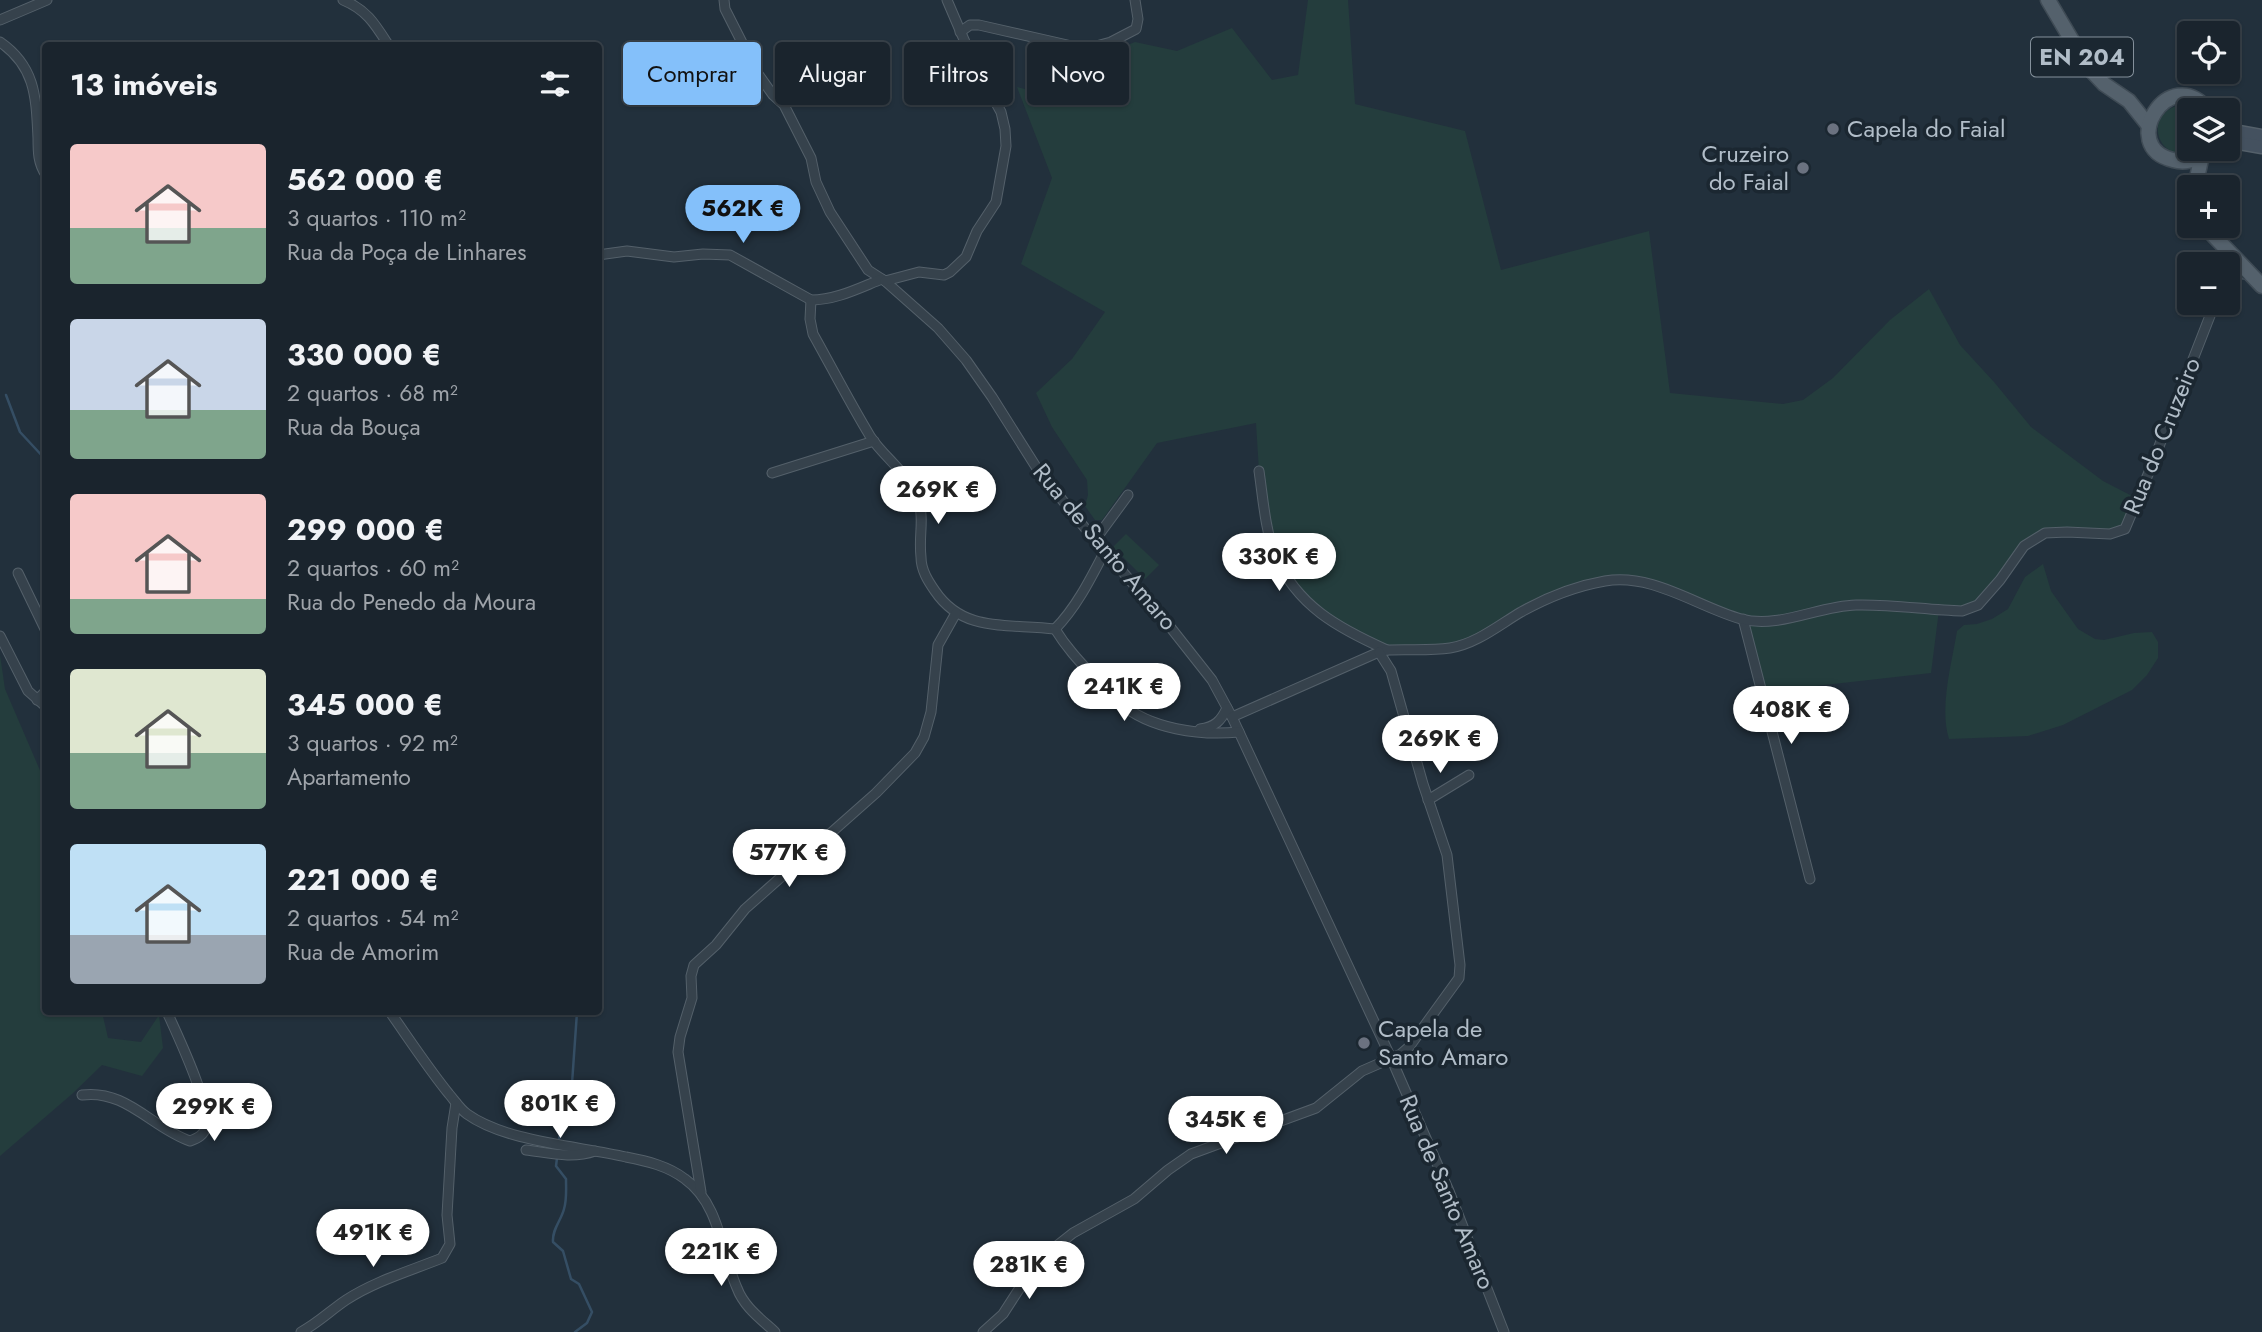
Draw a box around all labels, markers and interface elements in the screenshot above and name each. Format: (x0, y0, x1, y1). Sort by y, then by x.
map controls (2177, 21, 2240, 315)
button: locate (2177, 21, 2240, 84)
road number: EN 204 (2031, 38, 2133, 76)
chip: Comprar (623, 42, 761, 105)
chip: Alugar (775, 42, 890, 105)
chip: Filtros (904, 42, 1013, 105)
chip: Novo (1027, 42, 1129, 105)
text: 13 imóveis (70, 63, 218, 106)
icon: filters (536, 65, 574, 103)
button: layers (2177, 98, 2240, 161)
place label: Capela do Faial (1847, 111, 2005, 146)
marker: Capela do Faial (1825, 121, 1841, 137)
place label: Cruzeiro do Faial (1701, 136, 1789, 199)
text: 562 000 € (287, 158, 443, 201)
marker: Cruzeiro do Faial (1795, 160, 1811, 176)
icon: home (126, 172, 210, 256)
button: + (2177, 175, 2240, 238)
pin: 562K € (686, 186, 800, 245)
text: 562K € (701, 191, 785, 225)
text: 3 quartos · 110 m² (287, 201, 466, 235)
text: Rua da Poça de Linhares (287, 235, 526, 269)
button: − (2177, 252, 2240, 315)
text: 330 000 € (287, 333, 441, 376)
icon: home (126, 347, 210, 431)
street label: Rua do Cruzeiro (2114, 352, 2209, 519)
text: 2 quartos · 68 m² (287, 376, 458, 410)
text: Rua da Bouça (287, 410, 421, 444)
street label: Rua de Santo Amaro (1025, 456, 1186, 638)
pin: 269K € (881, 466, 995, 526)
text: 269K € (896, 472, 980, 506)
text: 299 000 € (287, 508, 444, 551)
icon: home (126, 522, 210, 606)
pin: 330K € (1222, 534, 1336, 593)
text: 330K € (1238, 539, 1320, 573)
text: 2 quartos · 60 m² (287, 551, 459, 585)
text: Rua do Penedo da Moura (287, 585, 536, 619)
pin: 241K € (1067, 664, 1181, 723)
text: 241K € (1084, 669, 1164, 703)
text: 345 000 € (287, 683, 443, 726)
pin: 408K € (1734, 686, 1848, 746)
text: 408K € (1749, 692, 1833, 726)
icon: home (126, 697, 210, 781)
pin: 269K € (1383, 716, 1497, 775)
text: 269K € (1398, 721, 1482, 755)
text: 3 quartos · 92 m² (287, 726, 458, 760)
text: Apartamento (287, 760, 411, 794)
pin: 577K € (732, 830, 846, 889)
text: 577K € (749, 835, 829, 869)
text: 221 000 € (287, 858, 439, 901)
icon: home (126, 872, 210, 956)
text: 2 quartos · 54 m² (287, 901, 458, 935)
text: Rua de Amorim (287, 935, 439, 969)
place label: Capela de Santo Amaro (1378, 1011, 1508, 1074)
marker: Capela de Santo Amaro (1356, 1035, 1372, 1051)
pin: 801K € (503, 1080, 617, 1140)
pin: 299K € (157, 1084, 271, 1143)
text: 801K € (520, 1086, 600, 1120)
text: 299K € (172, 1089, 256, 1123)
street label: Rua de Santo Amaro (1391, 1089, 1504, 1295)
pin: 345K € (1169, 1096, 1283, 1156)
text: 345K € (1184, 1102, 1268, 1136)
pin: 491K € (316, 1210, 430, 1269)
text: 491K € (332, 1215, 414, 1249)
pin: 221K € (664, 1228, 778, 1288)
text: 221K € (681, 1234, 761, 1268)
pin: 281K € (972, 1242, 1086, 1301)
text: 281K € (989, 1247, 1069, 1281)

